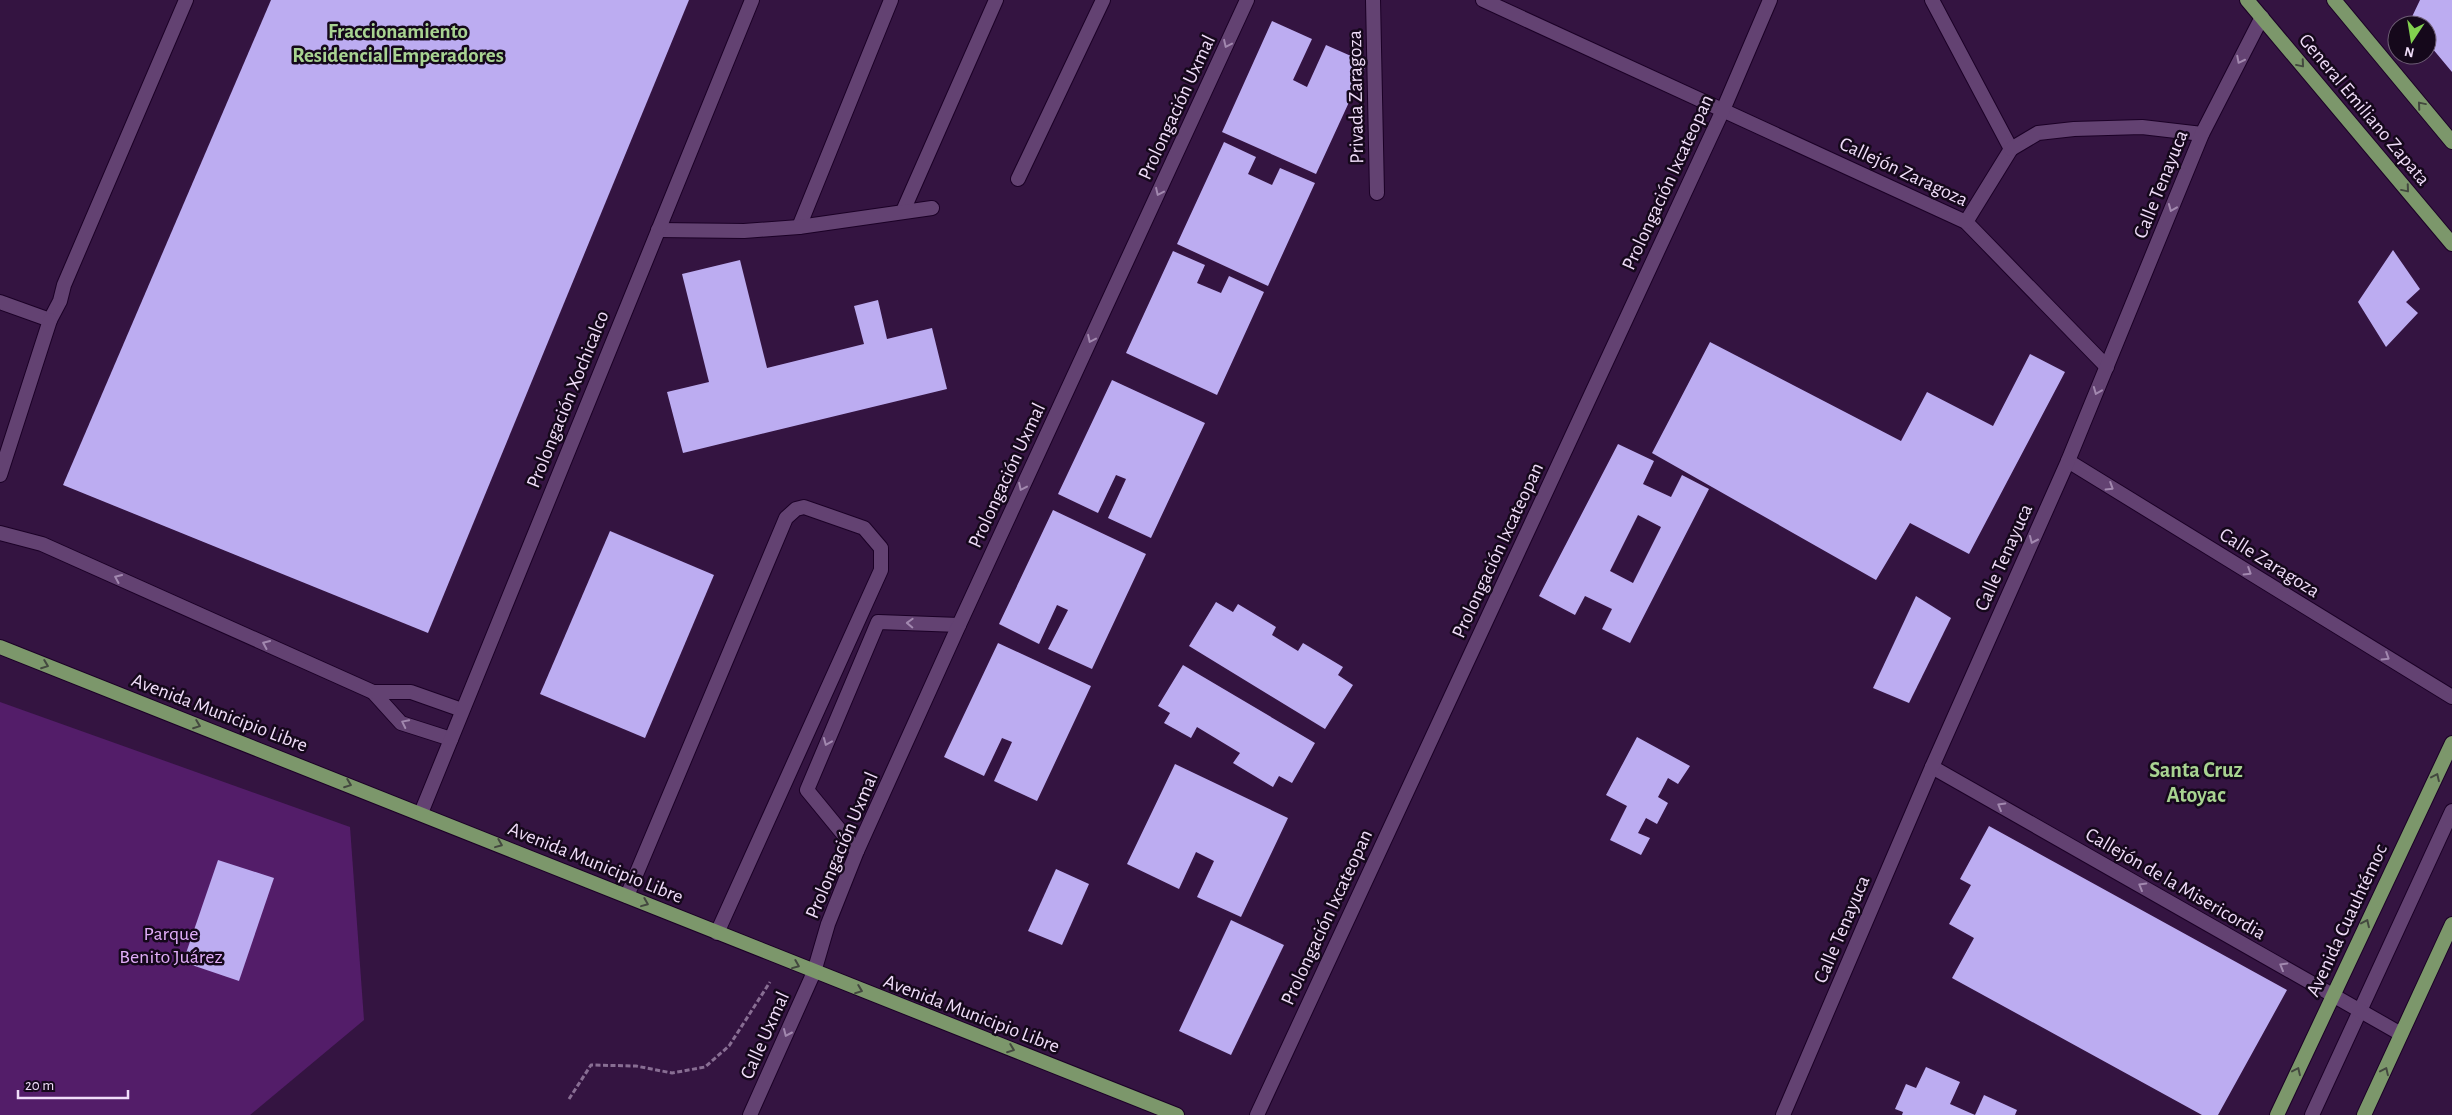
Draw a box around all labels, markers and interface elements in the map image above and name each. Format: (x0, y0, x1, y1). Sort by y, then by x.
north arrow (2387, 15, 2437, 65)
district label: Fraccionamiento Residencial Emperadores (292, 21, 504, 66)
street label: Privada Zaragoza (1345, 30, 1367, 164)
street label: General Emiliano Zapata (2295, 30, 2433, 189)
street label: Prolongación Uxmal (1135, 32, 1219, 183)
one-way arrow (1223, 39, 1233, 48)
text: N (2403, 44, 2416, 60)
one-way arrow (2236, 55, 2246, 64)
one-way arrow (2296, 58, 2304, 67)
street label: Prolongación Ixcateopan (1619, 92, 1717, 273)
one-way arrow (2417, 101, 2426, 110)
street label: Calle Tenayuca (2130, 128, 2192, 241)
street label: Callejón Zaragoza (1836, 133, 1971, 210)
one-way arrow (2400, 183, 2409, 192)
one-way arrow (1154, 187, 1165, 196)
one-way arrow (2167, 203, 2178, 212)
street label: Prolongación Xochicalco (523, 308, 613, 491)
one-way arrow (1086, 334, 1097, 343)
one-way arrow (2093, 386, 2103, 395)
street label: Prolongación Uxmal (965, 400, 1049, 551)
street label: Prolongación Ixcateopan (1449, 460, 1547, 641)
one-way arrow (2104, 480, 2113, 490)
one-way arrow (1018, 482, 1029, 491)
street label: Calle Tenayuca (1971, 501, 2036, 614)
street label: Calle Zaragoza (2216, 524, 2323, 602)
one-way arrow (2028, 535, 2039, 544)
one-way arrow (2243, 565, 2252, 575)
one-way arrow (114, 573, 123, 584)
one-way arrow (906, 618, 914, 629)
one-way arrow (262, 640, 271, 651)
one-way arrow (2381, 650, 2390, 660)
one-way arrow (41, 659, 49, 669)
street label: Avenida Municipio Libre (129, 670, 310, 756)
one-way arrow (192, 718, 201, 729)
one-way arrow (401, 719, 410, 729)
one-way arrow (822, 737, 833, 746)
district label: Santa Cruz Atoyac (2149, 759, 2243, 807)
street label: Prolongación Uxmal (802, 769, 882, 922)
one-way arrow (2430, 773, 2440, 782)
one-way arrow (343, 778, 352, 788)
one-way arrow (1997, 802, 2006, 812)
street label: Avenida Municipio Libre (505, 819, 686, 907)
street label: Callejón de la Misericordia (2082, 824, 2269, 944)
street label: Prolongación Ixcateopan (1278, 827, 1376, 1008)
one-way arrow (494, 838, 503, 848)
street label: Avenida Cuauhtémoc (2303, 841, 2391, 1000)
street label: Calle Tenayuca (1810, 873, 1873, 986)
one-way arrow (2138, 882, 2147, 892)
one-way arrow (640, 897, 649, 908)
one-way arrow (2360, 920, 2370, 929)
park label: Parque Benito Juárez (119, 924, 223, 967)
one-way arrow (791, 959, 800, 969)
one-way arrow (2280, 963, 2289, 973)
street label: Avenida Municipio Libre (881, 971, 1062, 1057)
one-way arrow (854, 984, 863, 994)
street label: Calle Uxmal (737, 989, 793, 1082)
one-way arrow (783, 1028, 793, 1037)
one-way arrow (1006, 1044, 1014, 1054)
one-way arrow (2291, 1067, 2302, 1076)
one-way arrow (2378, 1067, 2389, 1076)
scale bar (18, 1068, 128, 1100)
text: 20 m (25, 1078, 54, 1093)

